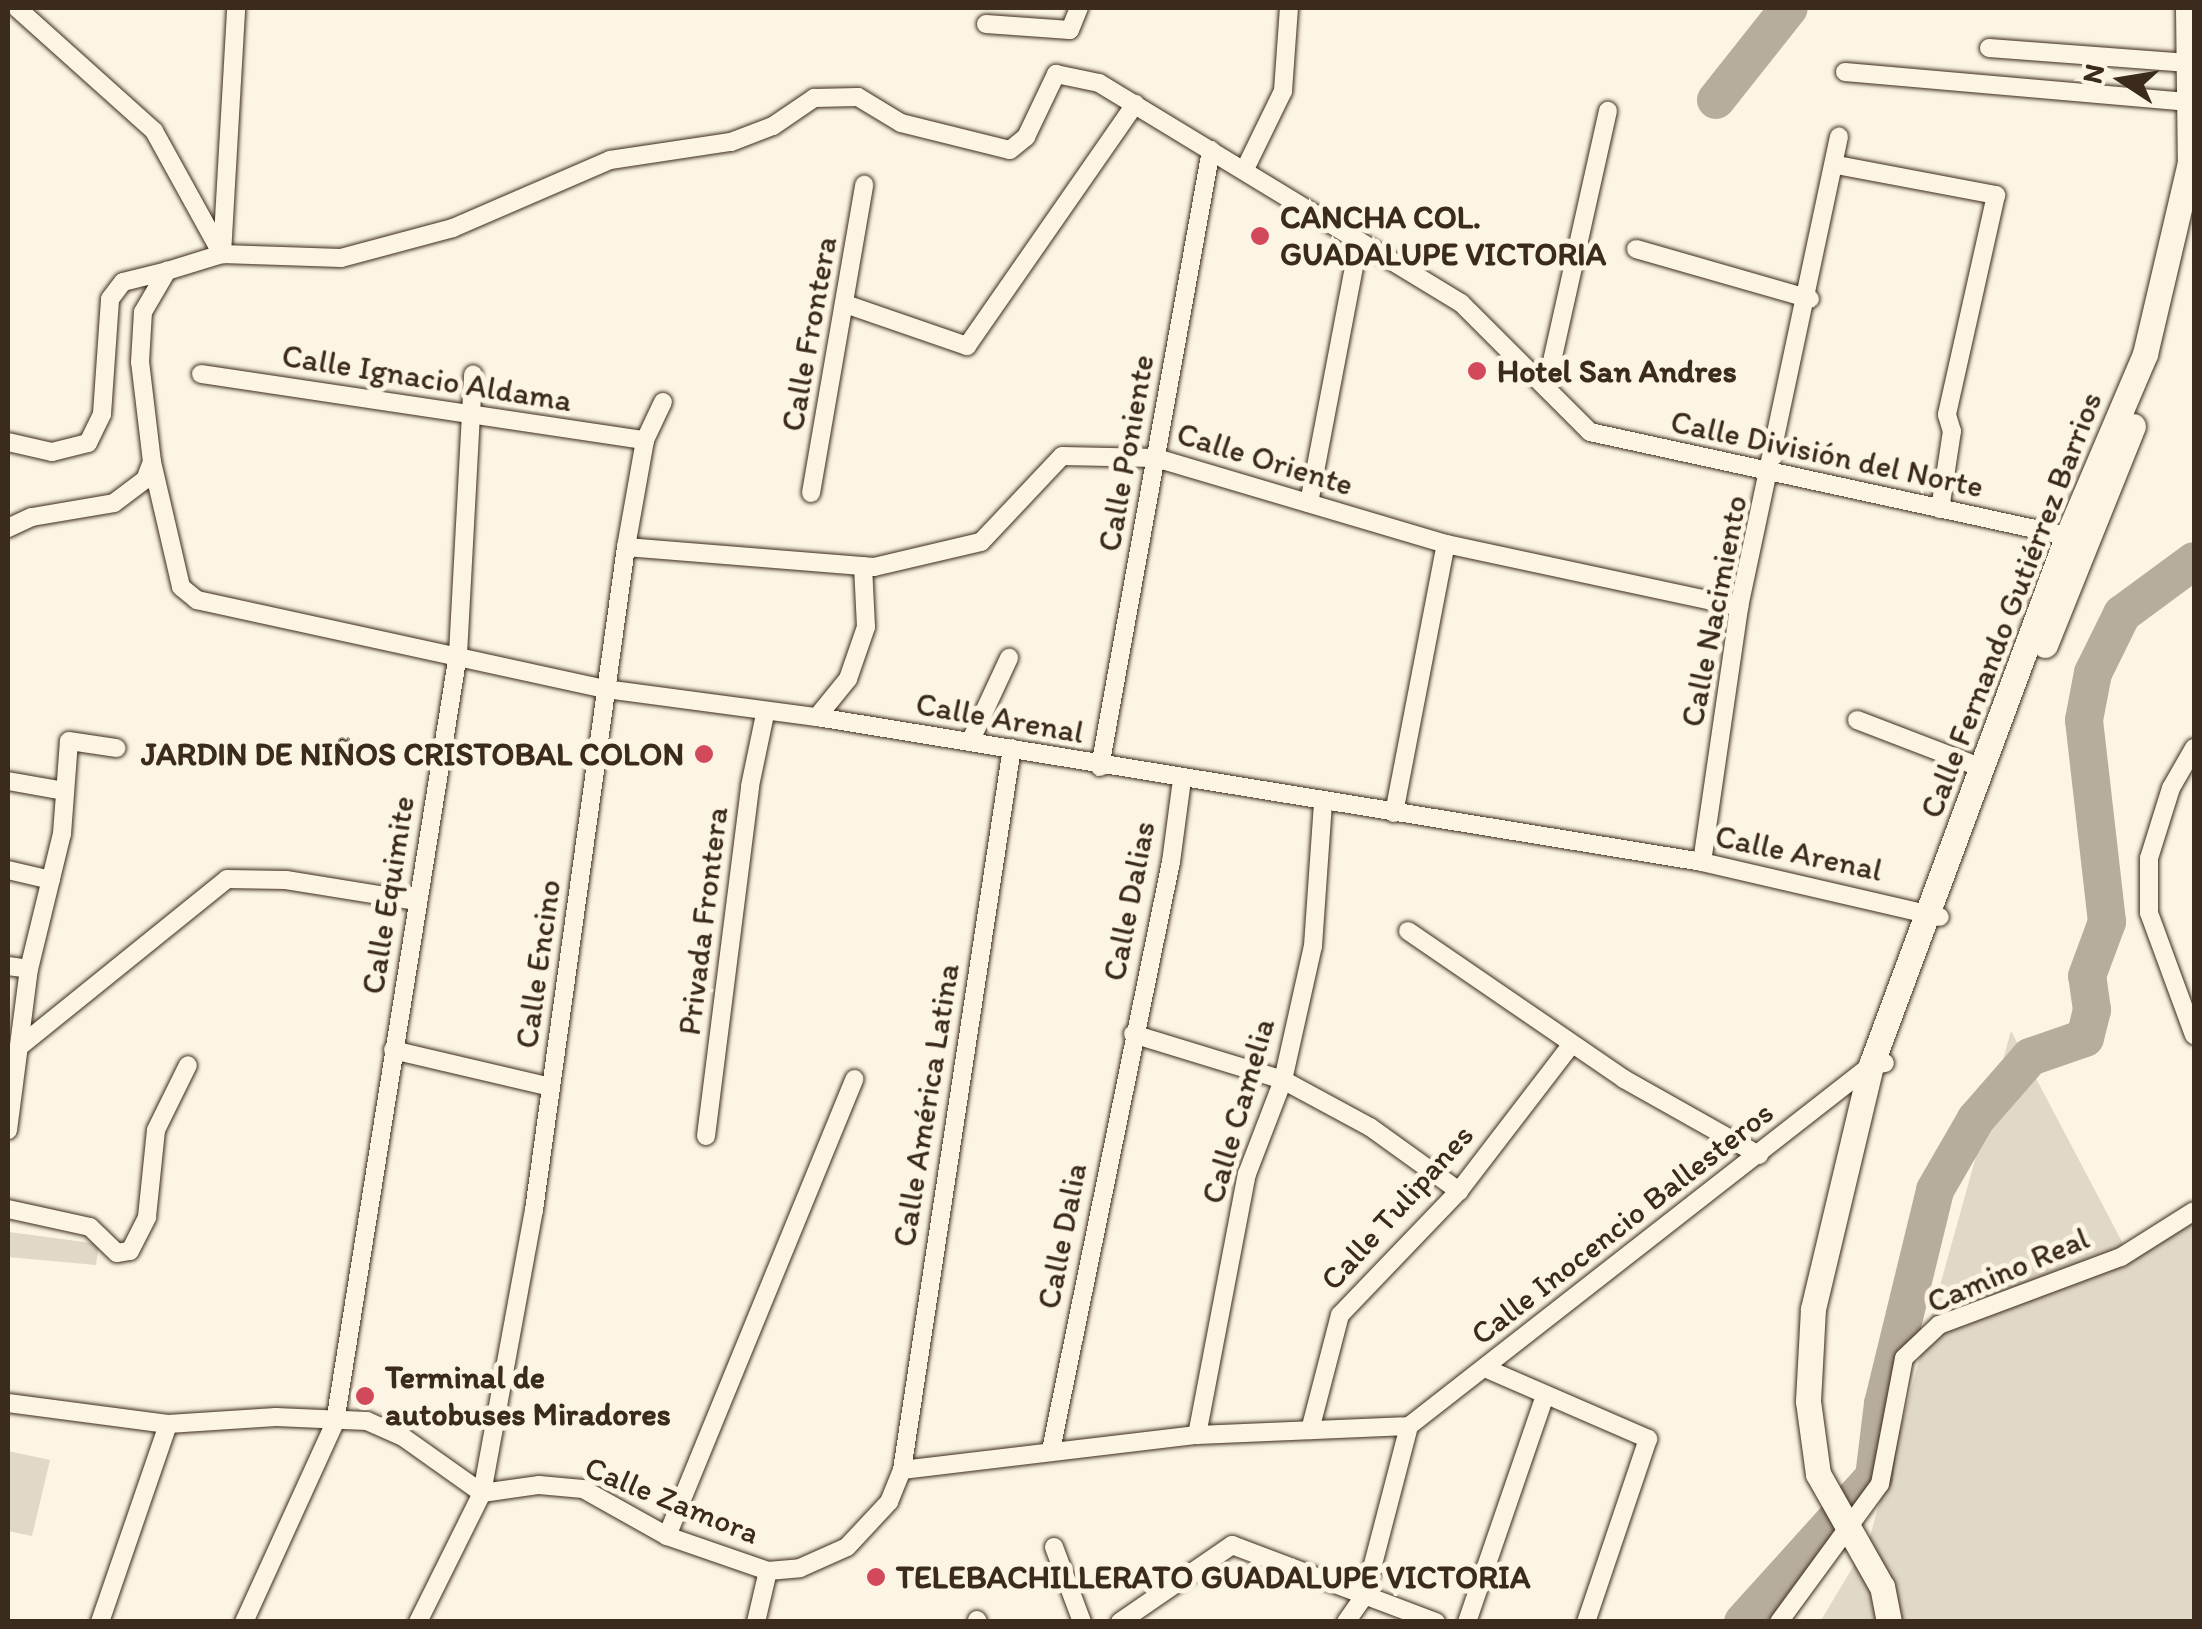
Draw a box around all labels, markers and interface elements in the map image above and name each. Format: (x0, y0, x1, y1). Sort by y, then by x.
north arrow (2072, 30, 2172, 130)
text: N (2074, 61, 2111, 87)
place label: CANCHA COL. GUADALUPE VICTORIA (1280, 199, 1609, 274)
marker: CANCHA COL. GUADALUPE VICTORIA (1249, 225, 1271, 247)
street label: Calle Frontera (773, 234, 845, 434)
street label: Calle Ignacio Aldama (280, 336, 574, 420)
street label: Calle Poniente (1090, 352, 1162, 554)
place label: Hotel San Andres (1497, 352, 1737, 390)
marker: Hotel San Andres (1466, 360, 1488, 382)
street label: Calle Fernando Gutiérrez Barrios (1912, 387, 2110, 823)
street label: Calle División del Norte (1666, 402, 1988, 506)
street label: Calle Oriente (1173, 414, 1357, 504)
street label: Calle Nacimiento (1673, 492, 1755, 730)
street label: Calle Arenal (914, 684, 1086, 752)
place label: JARDIN DE NIÑOS CRISTOBAL COLON (141, 735, 684, 773)
marker: JARDIN DE NIÑOS CRISTOBAL COLON (693, 743, 715, 765)
street label: Calle Equimite (353, 794, 423, 996)
street label: Privada Frontera (670, 805, 736, 1037)
street label: Calle Dalias (1095, 817, 1163, 985)
street label: Calle Arenal (1713, 817, 1885, 889)
street label: Calle Encino (507, 877, 569, 1051)
street label: Calle América Latina (885, 961, 967, 1249)
street label: Calle Camelia (1193, 1014, 1283, 1208)
street label: Calle Inocencio Ballesteros (1463, 1093, 1781, 1353)
street label: Calle Tulipanes (1313, 1117, 1481, 1297)
street label: Calle Dalia (1029, 1159, 1095, 1313)
street label: Camino Real (1921, 1219, 2095, 1321)
place label: Terminal de autobuses Miradores (385, 1359, 670, 1434)
marker: Terminal de autobuses Miradores (354, 1385, 376, 1407)
street label: Calle Zamora (579, 1448, 765, 1552)
place label: TELEBACHILLERATO GUADALUPE VICTORIA (896, 1558, 1530, 1596)
marker: TELEBACHILLERATO GUADALUPE VICTORIA (865, 1566, 887, 1588)

